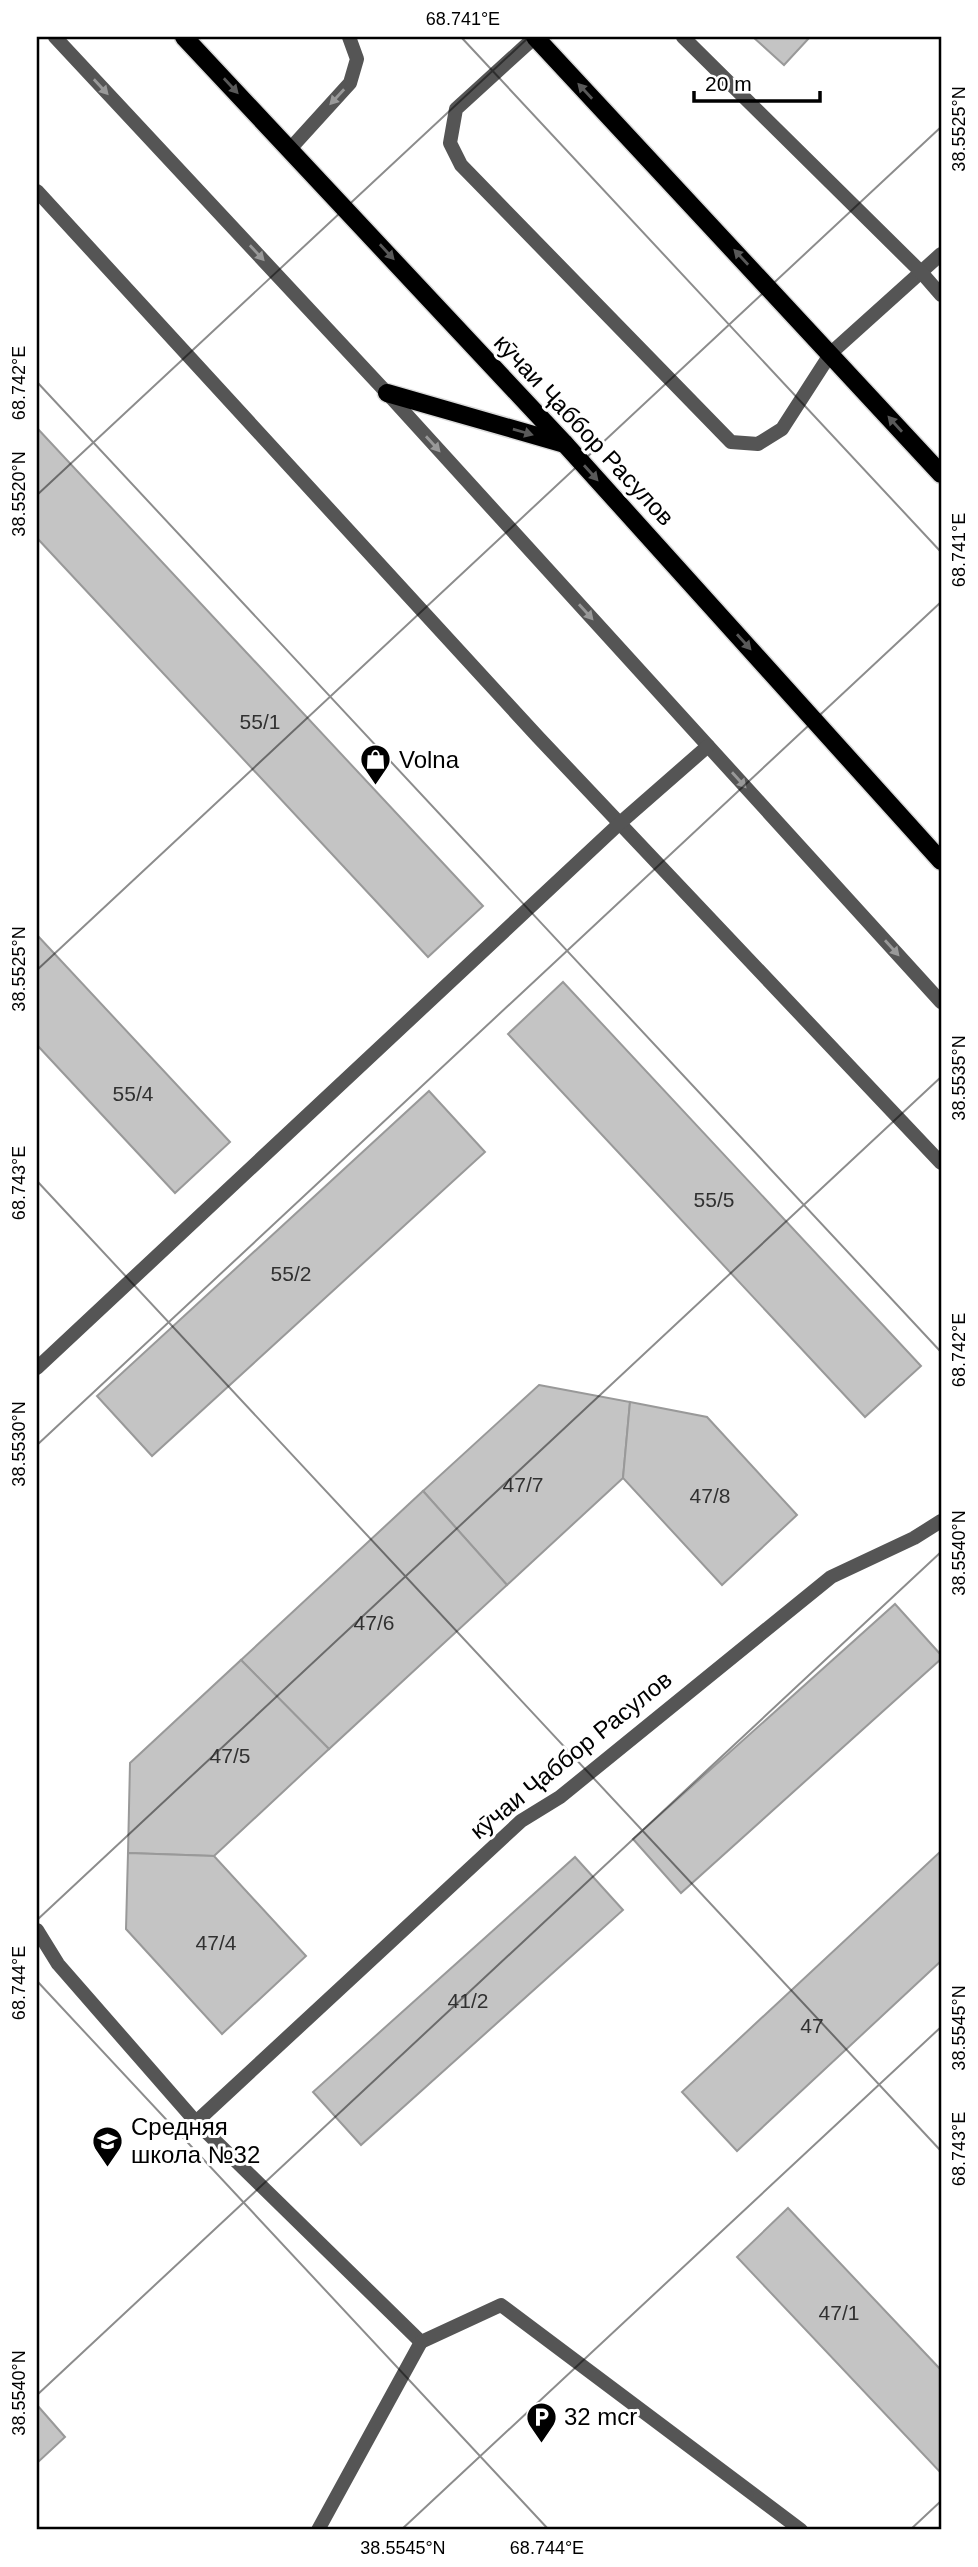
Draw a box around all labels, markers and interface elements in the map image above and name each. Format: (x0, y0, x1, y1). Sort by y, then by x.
text: 68.741°E (426, 9, 500, 29)
scale bar (694, 60, 820, 104)
text: 20 m (705, 72, 752, 95)
one-way arrow (223, 77, 239, 94)
one-way arrow (93, 78, 109, 95)
one-way arrow (578, 83, 594, 100)
text: 38.5525°N (949, 86, 969, 172)
one-way arrow (330, 88, 346, 105)
one-way arrow (378, 243, 394, 260)
one-way arrow (248, 244, 264, 261)
one-way arrow (733, 249, 749, 266)
street label: кӯчаи Ҷаббор Расулов (489, 329, 680, 531)
text: 68.742°E (9, 346, 29, 420)
one-way arrow (887, 415, 903, 433)
one-way arrow (513, 428, 534, 438)
one-way arrow (425, 435, 441, 453)
text: 38.5520°N (9, 451, 29, 537)
one-way arrow (583, 464, 599, 482)
text: 68.741°E (949, 513, 969, 587)
one-way arrow (578, 603, 594, 621)
one-way arrow (736, 633, 752, 651)
house number: 55/1 (240, 710, 280, 733)
shop icon: Volna (359, 743, 393, 787)
place label: Volna (399, 746, 460, 773)
one-way arrow (731, 771, 747, 789)
text: 38.5525°N (9, 926, 29, 1012)
one-way arrow (884, 939, 900, 957)
text: 38.5535°N (949, 1035, 969, 1121)
house number: 55/4 (113, 1082, 154, 1105)
text: 68.743°E (9, 1146, 29, 1220)
house number: 55/5 (694, 1188, 734, 1211)
house number: 55/2 (271, 1262, 311, 1285)
text: 68.742°E (949, 1313, 969, 1387)
text: 38.5530°N (9, 1401, 29, 1487)
house number: 47/7 (503, 1473, 543, 1496)
house number: 47/8 (690, 1484, 730, 1507)
text: 38.5540°N (949, 1510, 969, 1596)
house number: 47/6 (354, 1611, 394, 1634)
street label: кӯчаи Ҷаббор Расулов (465, 1665, 677, 1844)
house number: 47/5 (210, 1744, 250, 1767)
house number: 47/4 (196, 1931, 237, 1954)
text: 68.744°E (9, 1946, 29, 2020)
text: 38.5545°N (949, 1985, 969, 2071)
house number: 41/2 (448, 1989, 488, 2012)
house number: 47 (800, 2014, 824, 2037)
text: 68.743°E (949, 2112, 969, 2186)
place label: Средняя школа №32 (131, 2113, 260, 2168)
school or university icon: Средняя школа №32 (91, 2124, 125, 2168)
house number: 47/1 (819, 2301, 859, 2324)
text: 38.5540°N (9, 2350, 29, 2436)
parking icon: 32 mcr (524, 2400, 558, 2444)
place label: 32 mcr (564, 2403, 637, 2430)
text: 38.5545°N (360, 2538, 446, 2558)
text: 68.744°E (510, 2538, 584, 2558)

